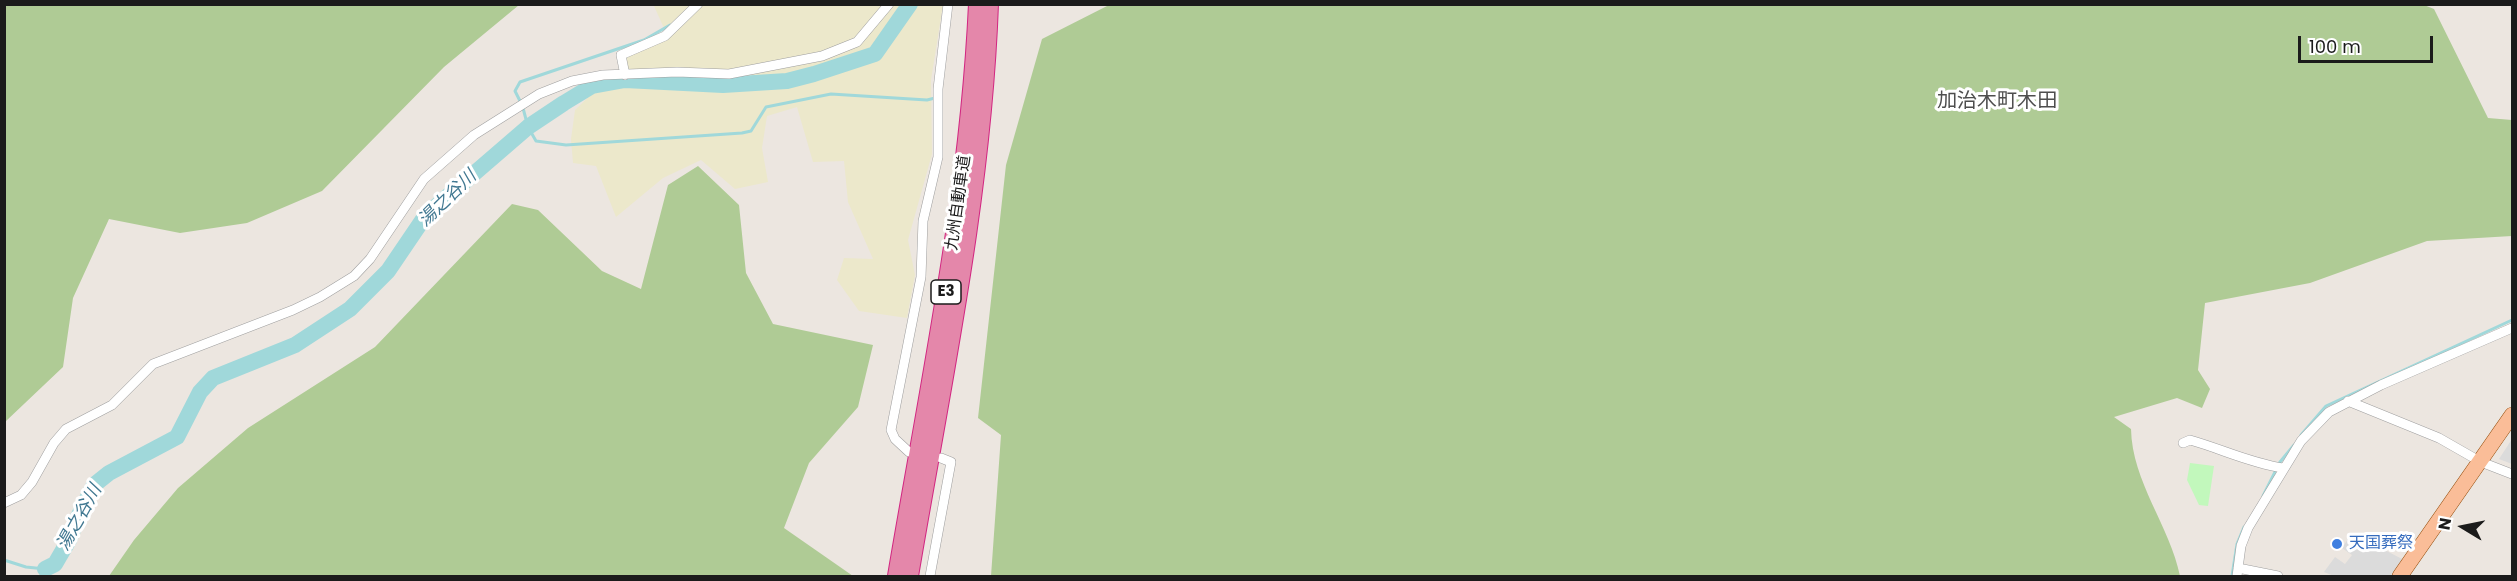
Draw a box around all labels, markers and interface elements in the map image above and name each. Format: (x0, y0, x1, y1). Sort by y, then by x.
scale bar (2301, 24, 2436, 62)
text: 100 m (2309, 34, 2361, 59)
district label: 加治木町木田 (1937, 90, 2057, 114)
street label: 九州自動車道 (943, 154, 975, 252)
water label: 湯之谷川 (415, 166, 481, 232)
road number: E3 (931, 280, 961, 304)
water label: 湯之谷川 (53, 481, 107, 555)
north arrow (2433, 497, 2493, 557)
text: N (2432, 516, 2457, 532)
place label: 天国葬祭 (2349, 534, 2413, 554)
marker: 天国葬祭 (2330, 537, 2344, 551)

